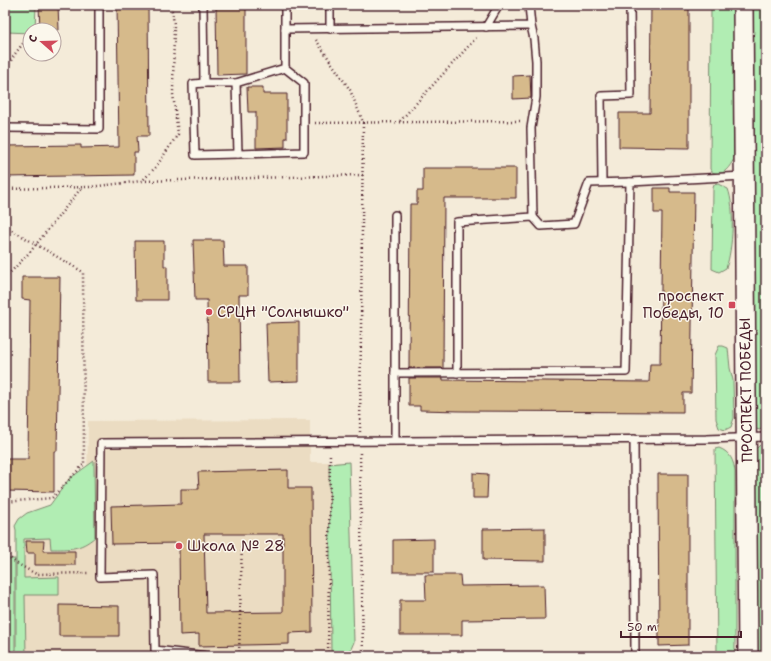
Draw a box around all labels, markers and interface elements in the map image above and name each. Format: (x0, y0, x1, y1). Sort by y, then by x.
north arrow (22, 22, 62, 62)
text: С (25, 33, 41, 44)
place label: проспект Победы, 10 (643, 286, 724, 323)
marker: проспект Победы, 10 (727, 300, 737, 310)
place label: СРЦН "Солнышко" (217, 302, 349, 322)
marker: СРЦН "Солнышко" (204, 307, 214, 317)
street label: ПРОСПЕКТ ПОБЕДЫ (735, 317, 757, 463)
place label: Школа № 28 (187, 536, 285, 556)
marker: Школа № 28 (174, 541, 184, 551)
scale bar (621, 613, 741, 639)
text: 50 m (627, 619, 657, 635)

